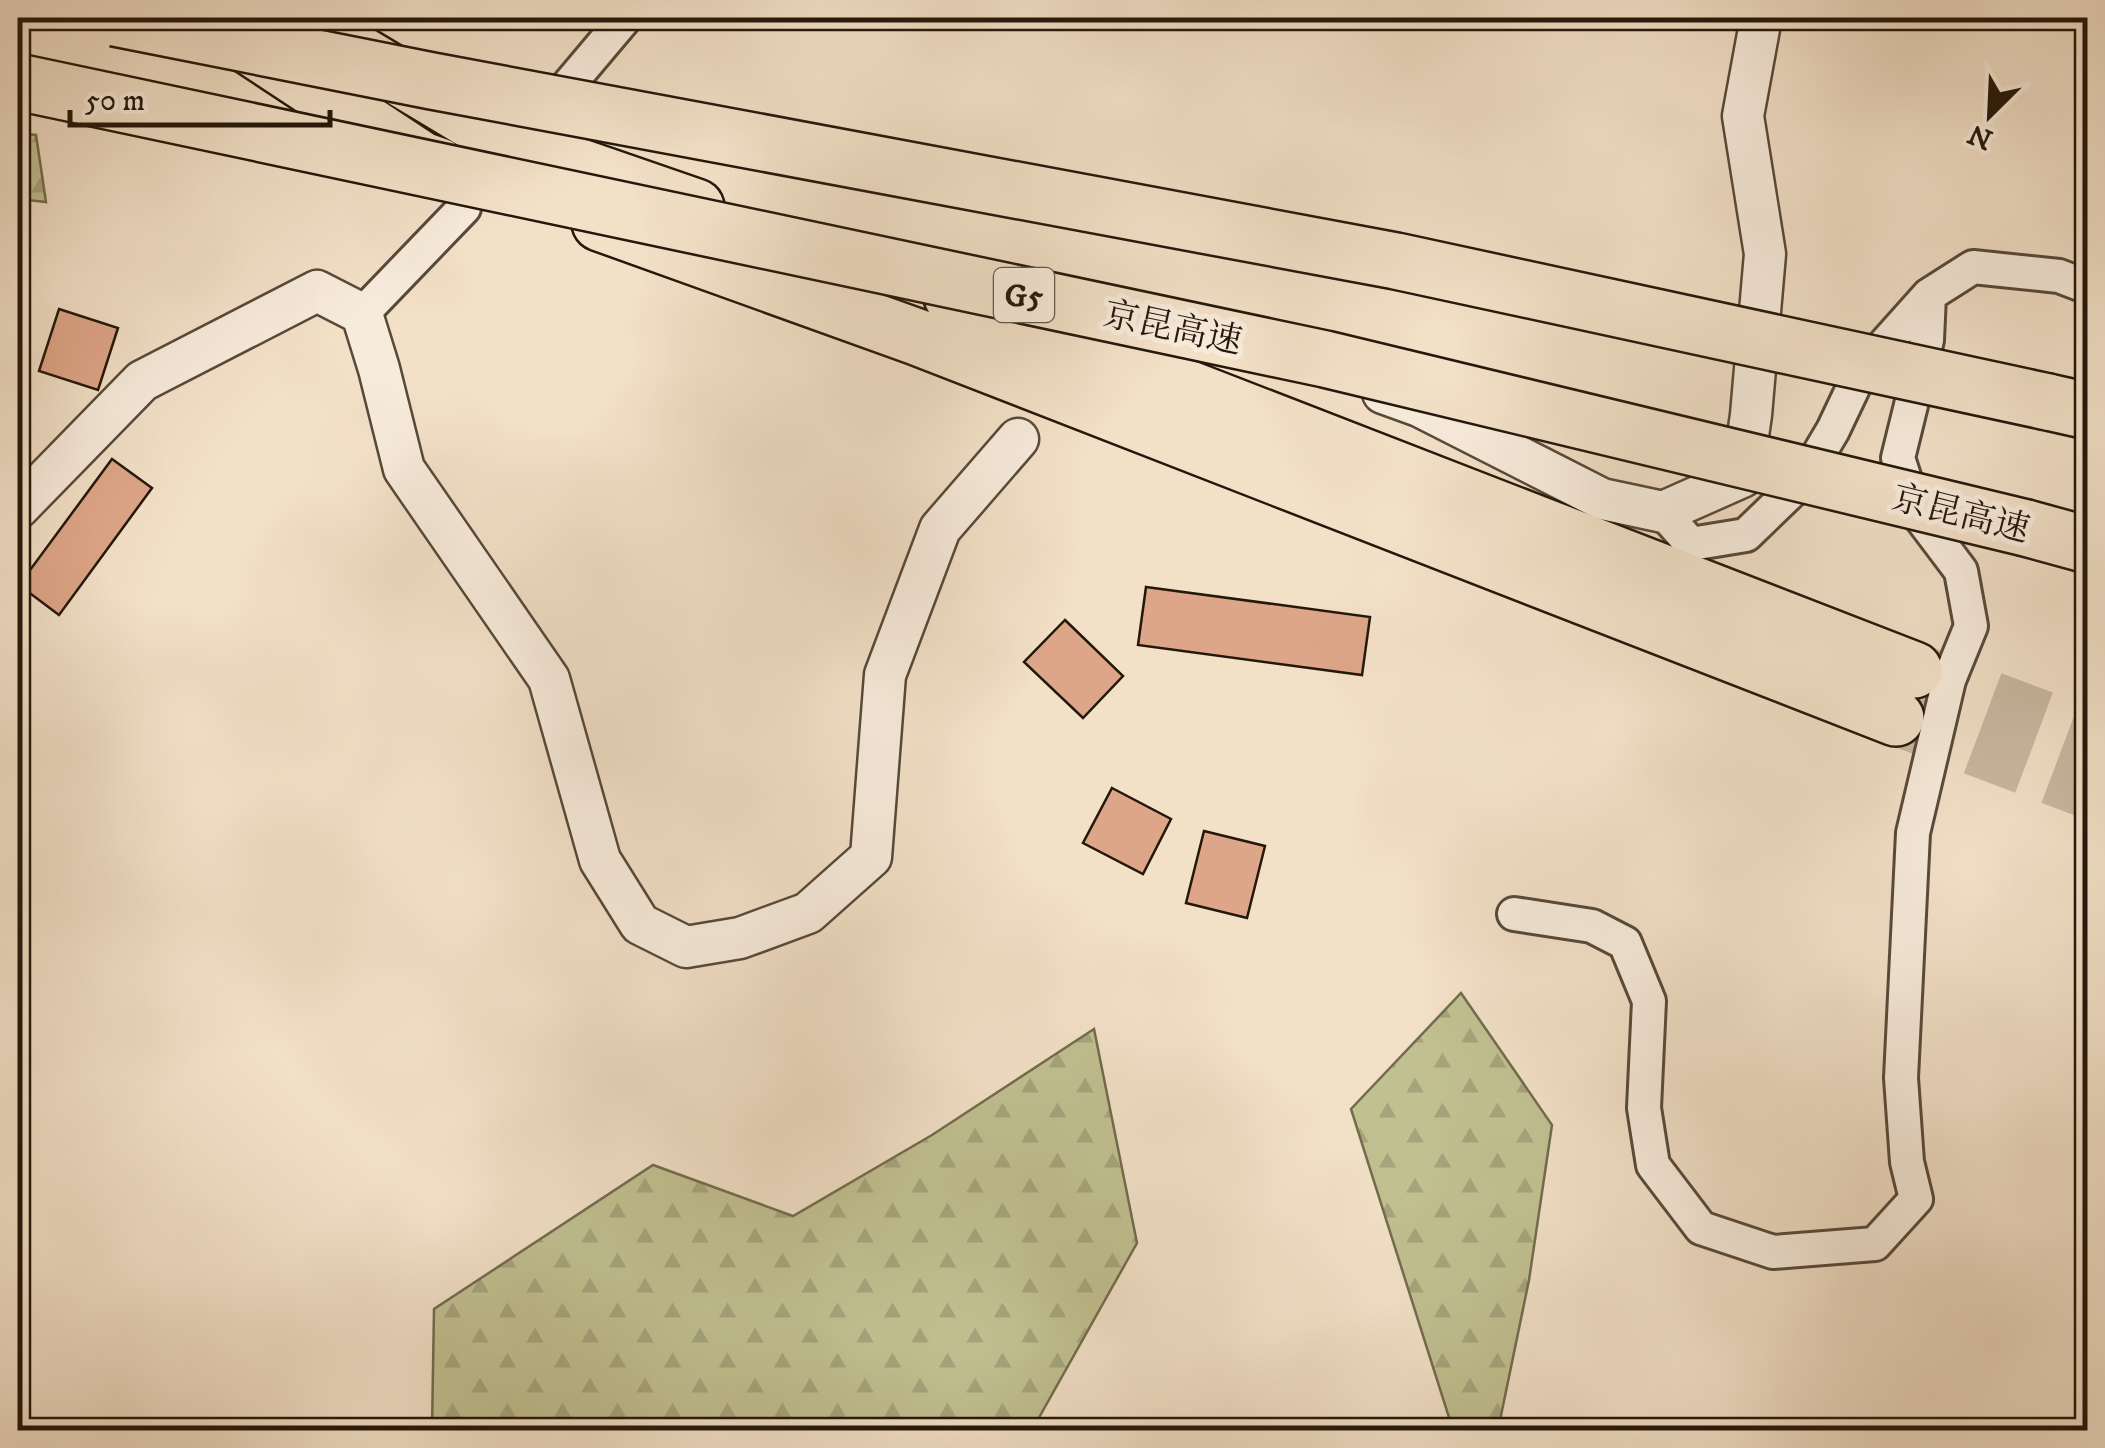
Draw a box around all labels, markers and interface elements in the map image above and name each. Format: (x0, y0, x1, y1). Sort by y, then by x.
scale bar (70, 65, 330, 127)
north arrow (1940, 65, 2040, 165)
text: 50 m (85, 83, 145, 120)
text: N (1963, 116, 1998, 157)
road number: G5 (994, 268, 1054, 322)
street label: 京昆高速 (1100, 293, 1246, 365)
street label: 京昆高速 (1887, 477, 2034, 553)

